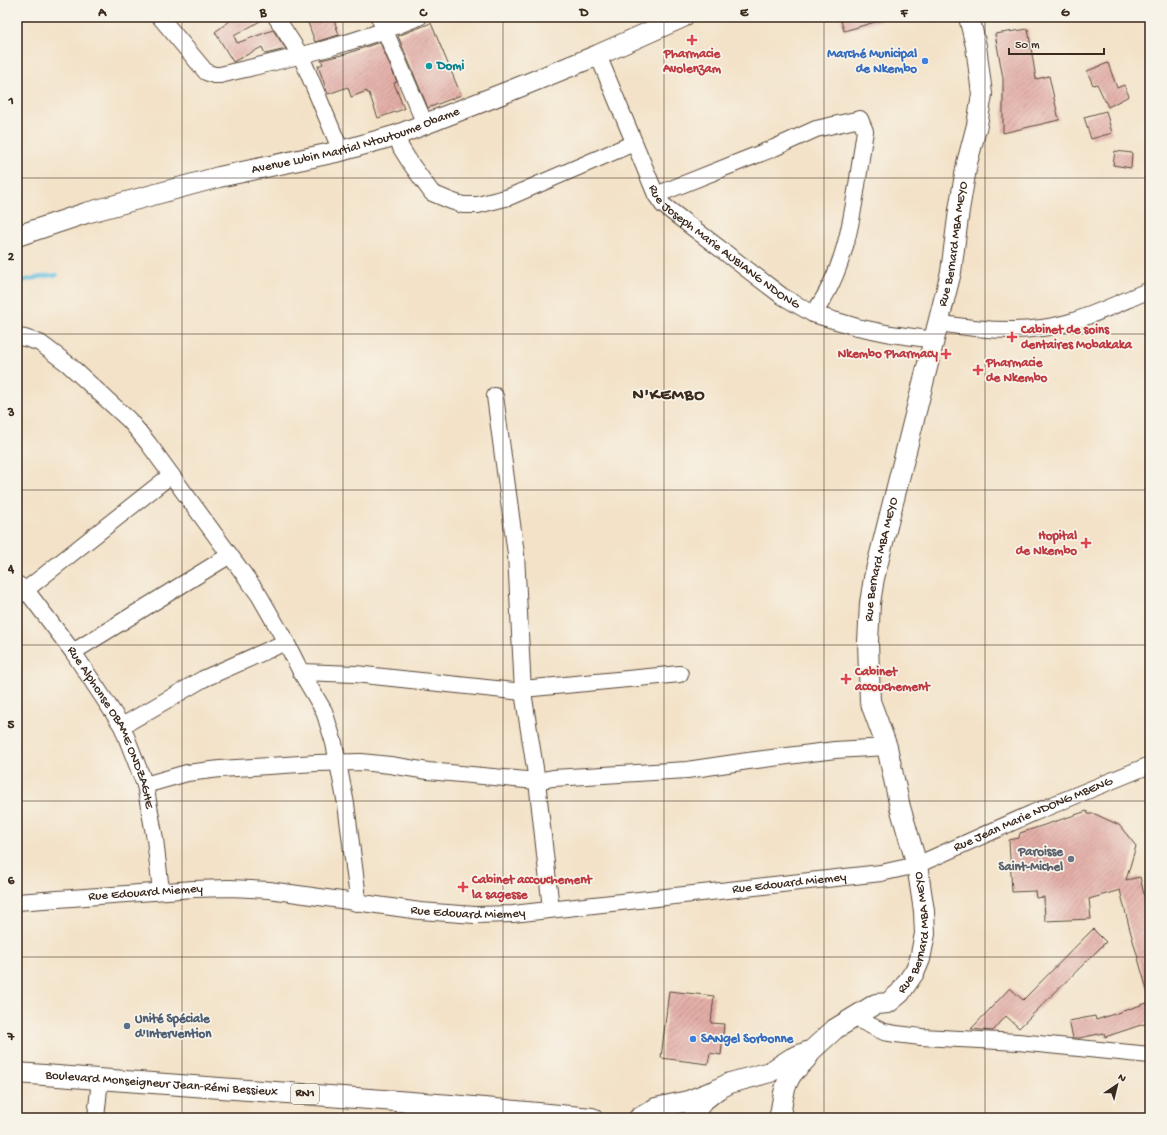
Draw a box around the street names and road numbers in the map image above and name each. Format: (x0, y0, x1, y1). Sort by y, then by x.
street label: Avenue Lubin Martial Ntoutoume Obame (250, 104, 462, 177)
street label: Rue Bernard MBA MEYO (935, 180, 971, 308)
street label: Rue Joseph Marie AUBIANG NDONG (645, 182, 803, 313)
street label: Rue Bernard MBA MEYO (862, 496, 902, 622)
street label: Rue Alphonse OBAME ONDZAGHE (64, 643, 157, 811)
street label: Rue Jean Marie NDONG MBENG (951, 773, 1115, 855)
street label: Rue Edouard Miemey (731, 869, 848, 897)
street label: Rue Bernard MBA MEYO (894, 870, 933, 996)
street label: Rue Edouard Miemey (88, 881, 204, 904)
street label: Rue Edouard Miemey (410, 902, 527, 923)
street label: Boulevard Monseigneur Jean-Rémi Bessieux (44, 1068, 279, 1100)
road number: RN1 (291, 1084, 319, 1104)

